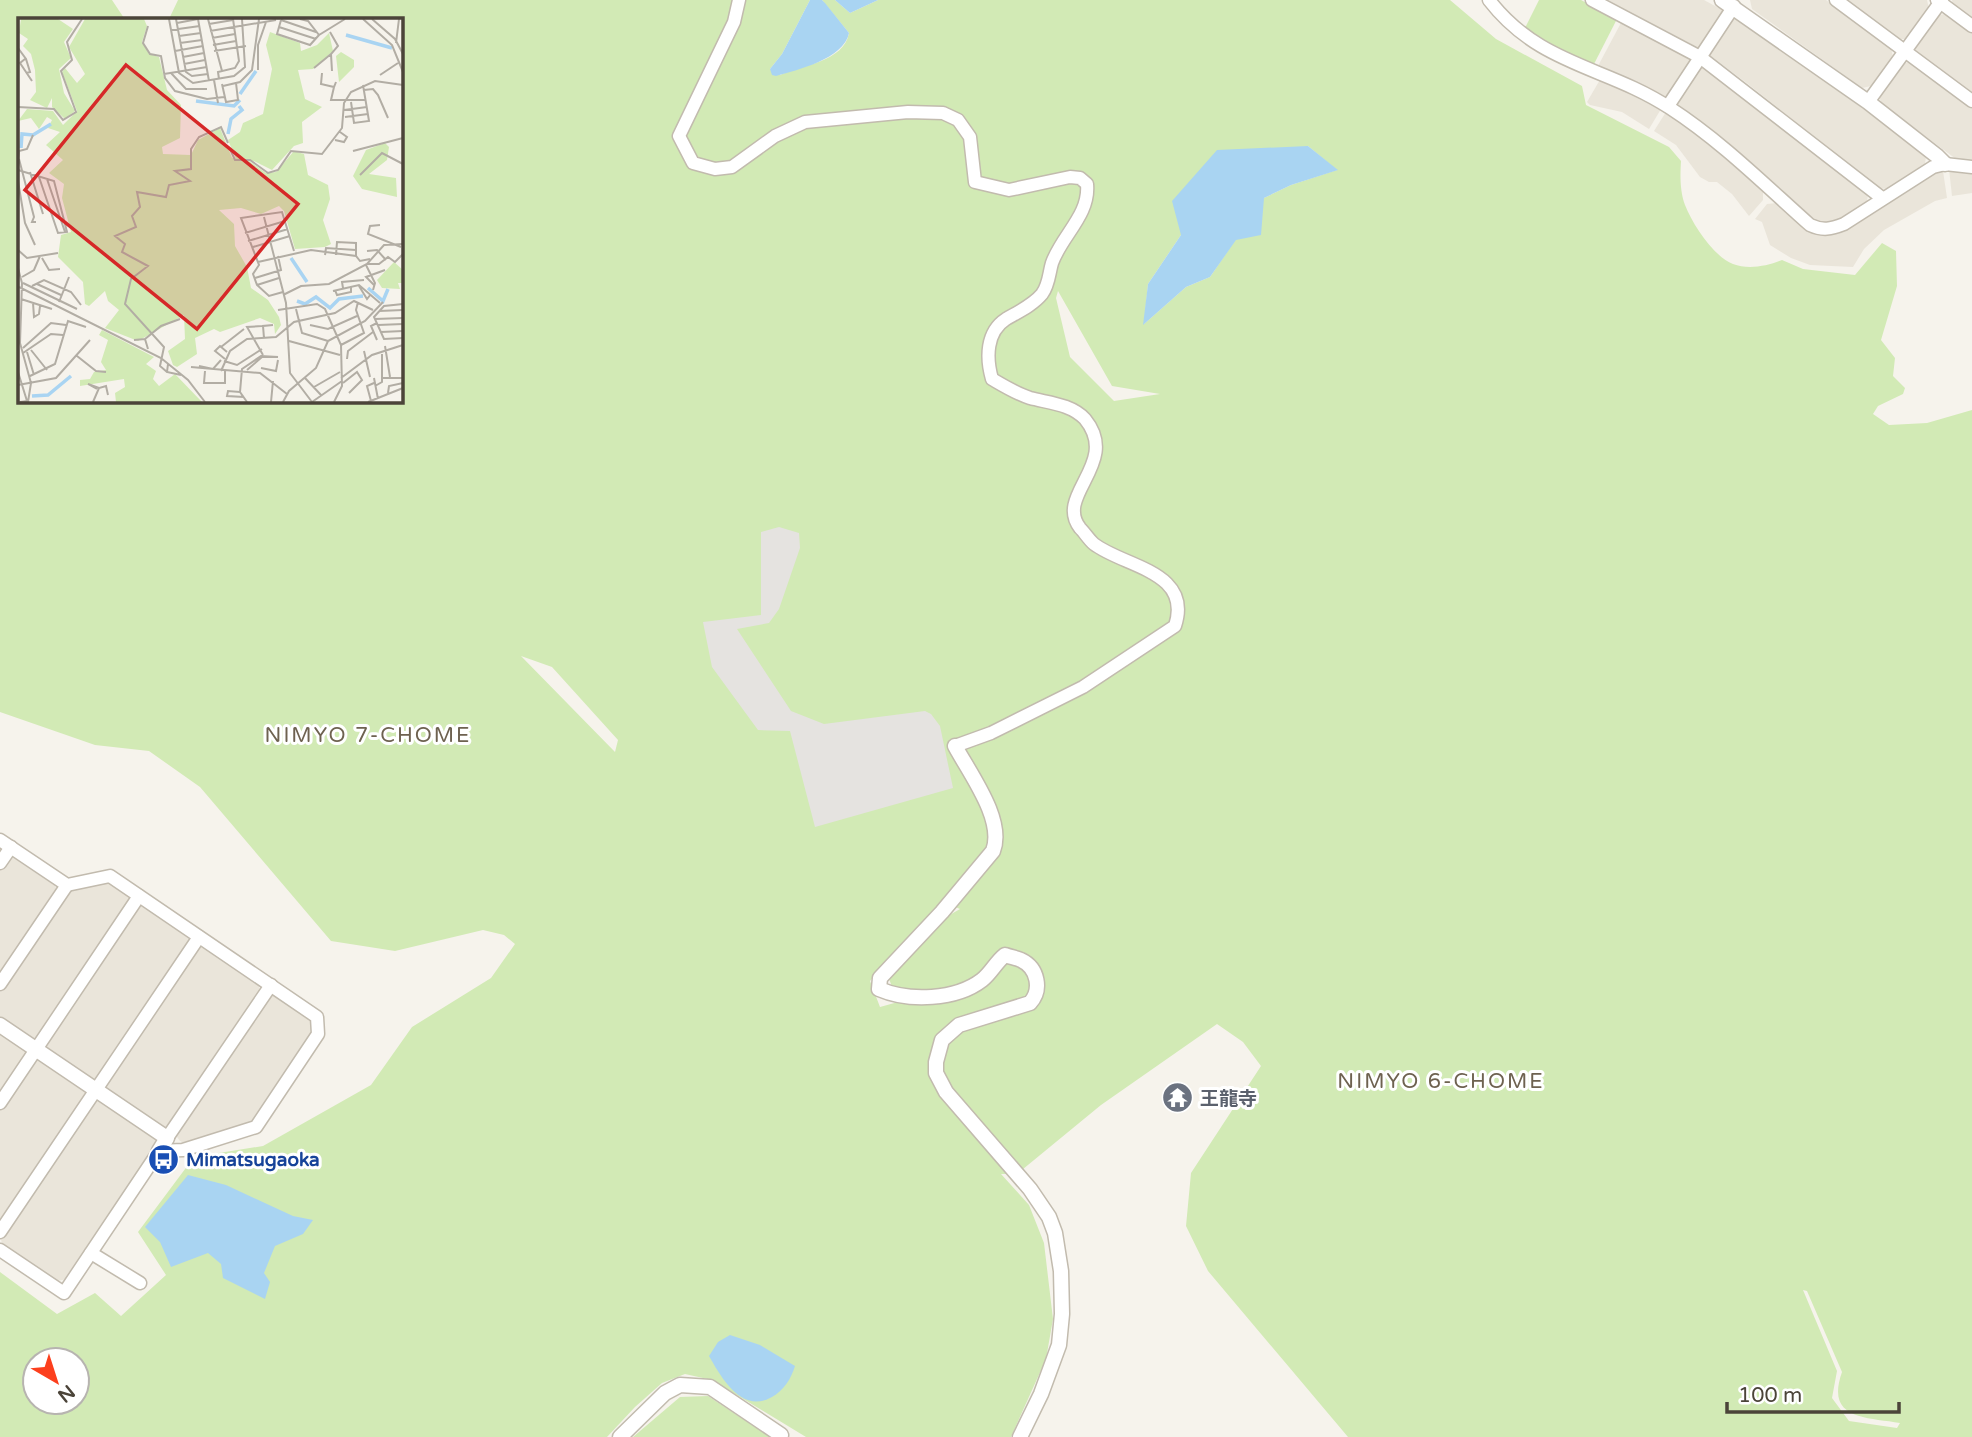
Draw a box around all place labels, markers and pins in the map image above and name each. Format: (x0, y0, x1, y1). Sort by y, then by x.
temple icon: 王龍寺 (1160, 1081, 1194, 1115)
place label: 王龍寺 (1200, 1088, 1257, 1110)
bus stop icon: Mimatsugaoka (146, 1142, 180, 1176)
place label: Mimatsugaoka (186, 1149, 320, 1172)

